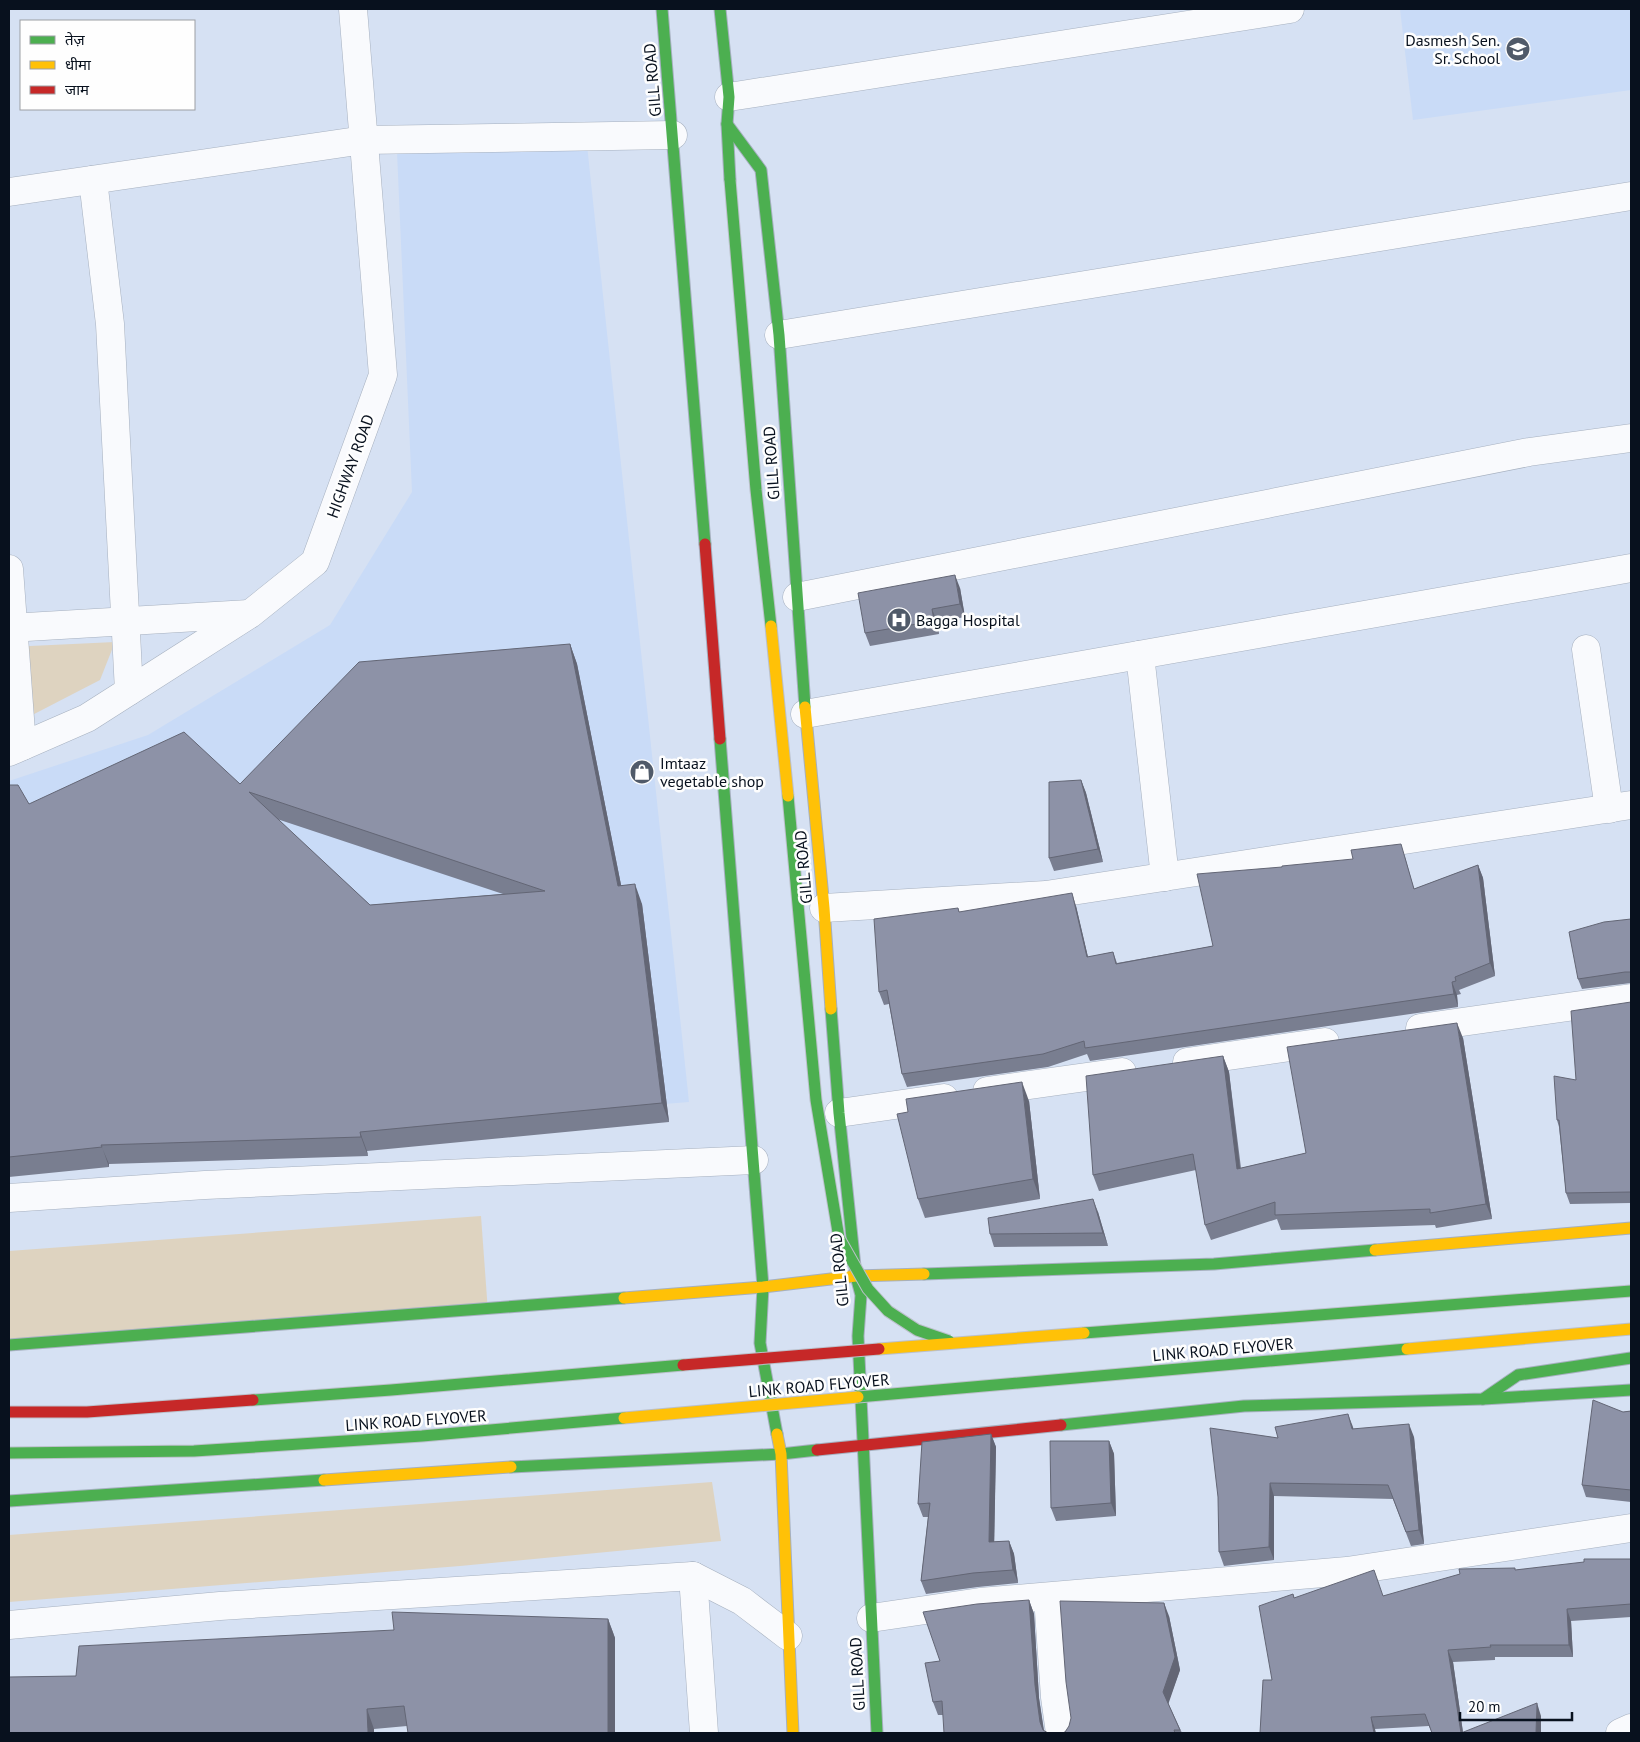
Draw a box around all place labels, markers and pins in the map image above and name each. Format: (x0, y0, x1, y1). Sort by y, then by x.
place label: Dasmesh Sen. Sr. School (1405, 30, 1500, 68)
school or university icon: Dasmesh Sen. Sr. School (1505, 36, 1531, 62)
hospital icon: Bagga Hospital (886, 607, 912, 633)
place label: Bagga Hospital (916, 610, 1020, 630)
place label: Imtaaz vegetable shop (660, 753, 764, 791)
shop icon: Imtaaz vegetable shop (629, 759, 655, 785)

